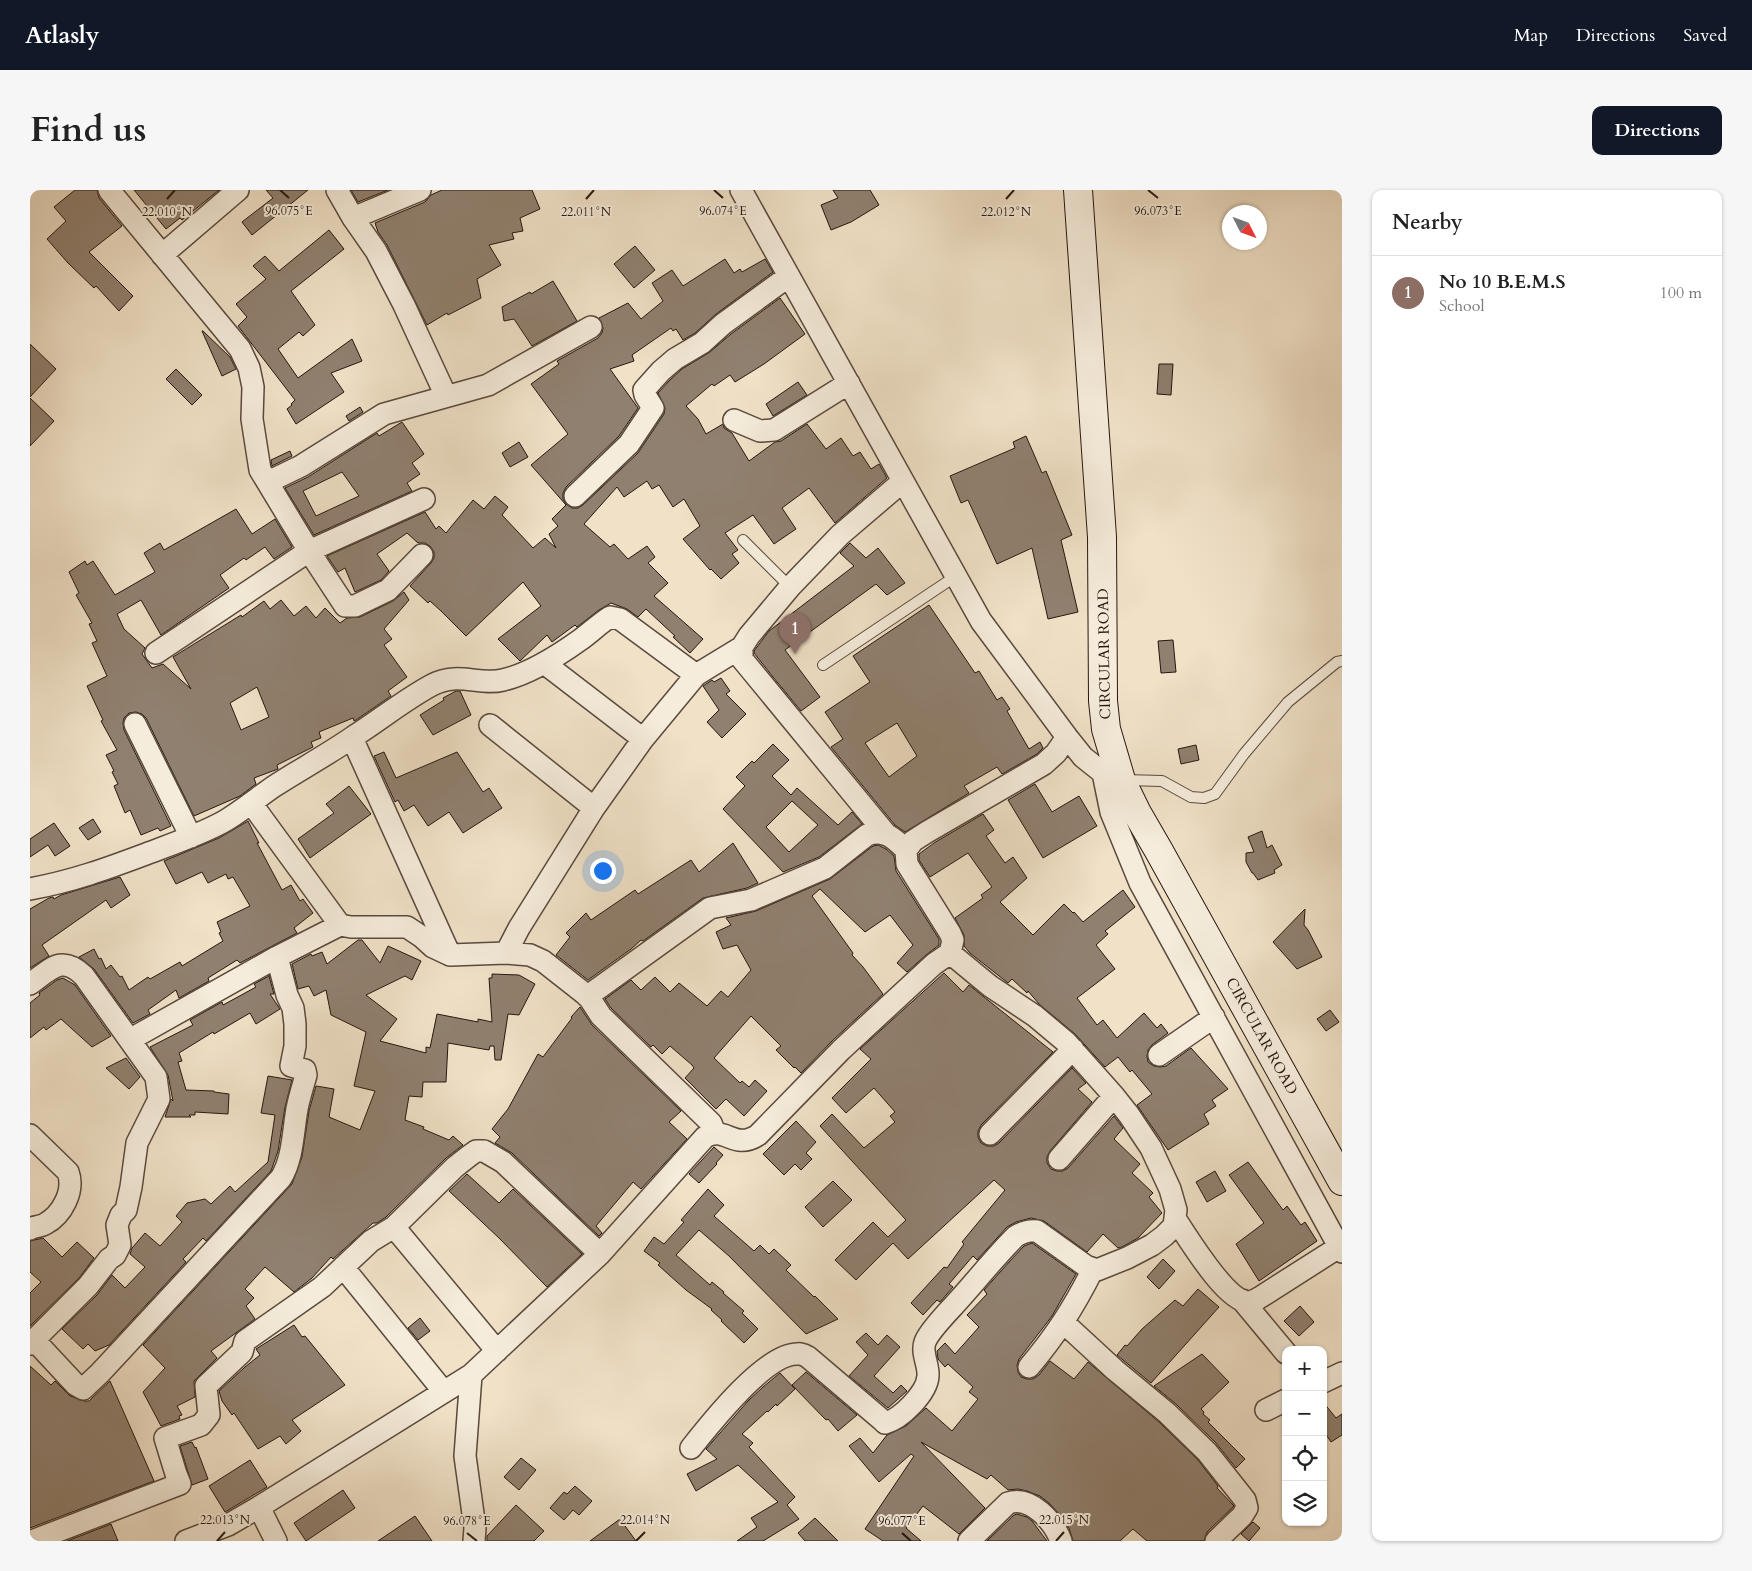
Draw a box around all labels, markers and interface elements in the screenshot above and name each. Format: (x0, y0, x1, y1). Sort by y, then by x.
text: Atlasly (25, 19, 99, 52)
text: Map (1514, 23, 1548, 48)
text: Directions (1576, 23, 1655, 48)
text: Saved (1683, 23, 1727, 48)
text: Find us (30, 106, 146, 154)
button: Directions (1592, 106, 1722, 155)
text: 96.075°E (265, 203, 313, 219)
text: 96.074°E (699, 203, 747, 219)
text: 96.073°E (1134, 203, 1182, 219)
text: 22.010°N (142, 204, 193, 220)
text: 22.011°N (561, 204, 612, 220)
text: 22.012°N (981, 204, 1032, 220)
north arrow (1222, 205, 1267, 250)
text: Nearby (1392, 208, 1463, 237)
text: No 10 B.E.M.S (1439, 269, 1566, 295)
text: 1 (1404, 282, 1412, 304)
text: 100 m (1660, 282, 1702, 304)
text: School (1439, 295, 1484, 317)
street label: CIRCULAR ROAD (1093, 588, 1115, 720)
pin: 1 (779, 613, 811, 654)
your location (590, 858, 616, 884)
street label: CIRCULAR ROAD (1221, 974, 1303, 1098)
map controls (1282, 1346, 1327, 1526)
button: + (1282, 1346, 1327, 1391)
button: − (1282, 1391, 1327, 1436)
button: locate (1282, 1436, 1327, 1481)
button: layers (1282, 1481, 1327, 1526)
text: 22.013°N (200, 1512, 251, 1528)
text: 22.014°N (620, 1512, 671, 1528)
text: 22.015°N (1039, 1512, 1090, 1528)
text: 96.078°E (443, 1513, 491, 1529)
text: 96.077°E (878, 1513, 926, 1529)

